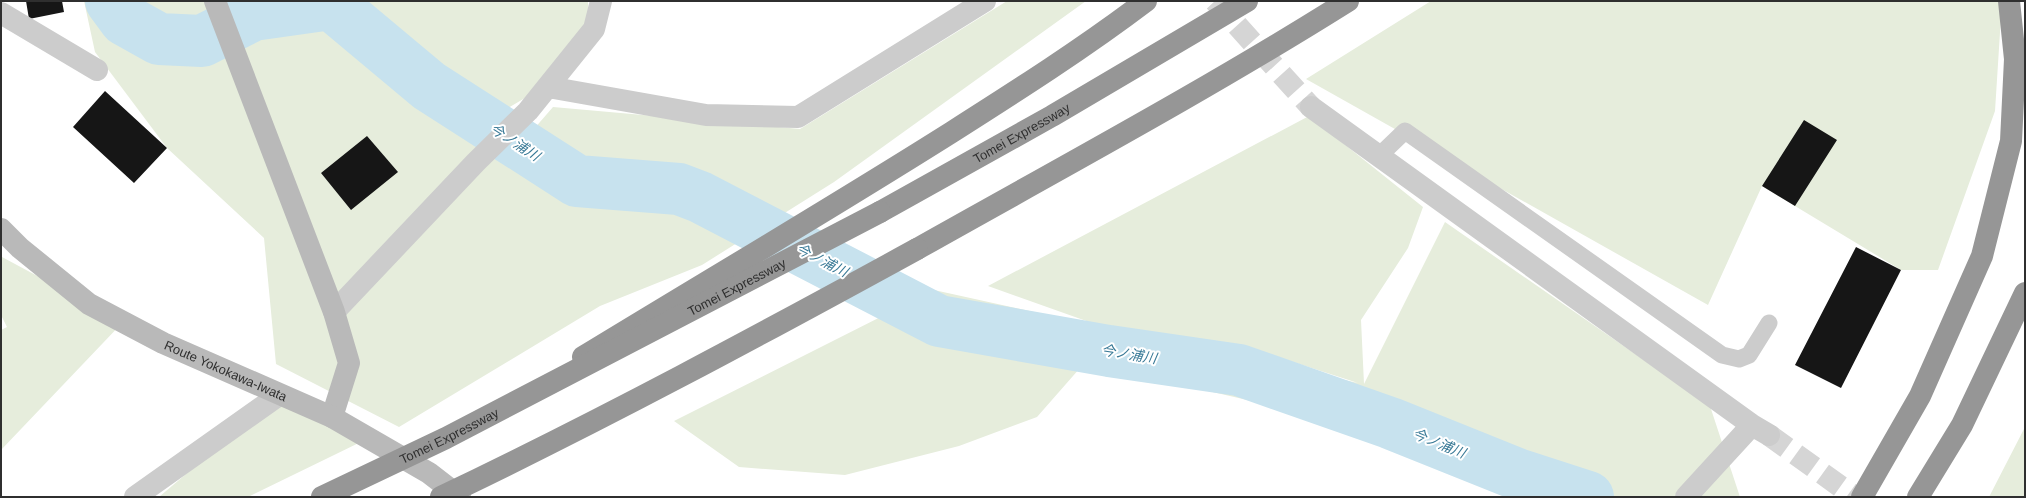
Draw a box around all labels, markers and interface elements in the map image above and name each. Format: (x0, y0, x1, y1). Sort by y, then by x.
street label: Tomei Expressway (970, 100, 1073, 166)
water label: 今ノ浦川 (487, 120, 545, 165)
water label: 今ノ浦川 (793, 240, 852, 281)
street label: Tomei Expressway (685, 255, 789, 318)
street label: Route Yokokawa-Iwata (162, 337, 290, 404)
water label: 今ノ浦川 (1100, 342, 1160, 367)
street label: Tomei Expressway (397, 404, 501, 466)
water label: 今ノ浦川 (1410, 425, 1470, 462)

